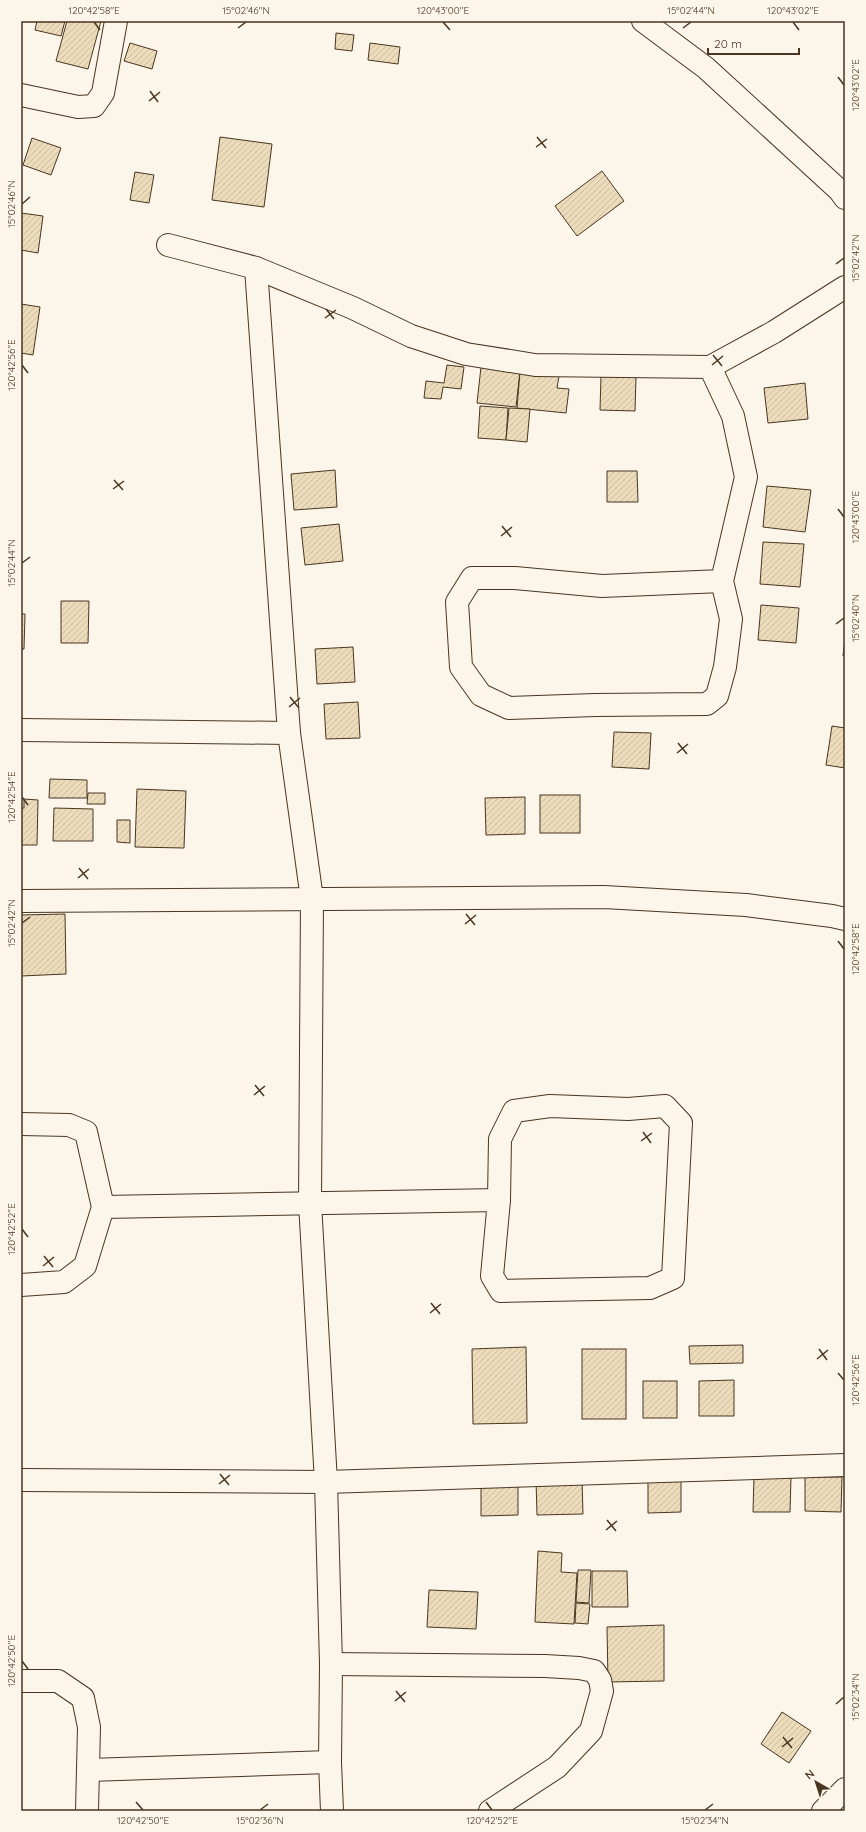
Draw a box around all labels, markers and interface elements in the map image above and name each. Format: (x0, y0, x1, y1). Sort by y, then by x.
text: 120°42'58"E (68, 4, 120, 17)
text: 15°02'46"N (222, 4, 270, 17)
text: 120°43'00"E (417, 4, 469, 17)
text: 15°02'44"N (667, 4, 715, 17)
text: 120°43'02"E (767, 4, 819, 17)
scale bar (708, 30, 799, 56)
text: 20 m (714, 36, 742, 51)
text: 120°43'02"E (849, 59, 862, 111)
text: 15°02'46"N (5, 180, 18, 228)
text: 15°02'42"N (849, 234, 862, 282)
text: 120°42'56"E (5, 339, 18, 391)
text: 120°43'00"E (849, 491, 862, 543)
text: 15°02'44"N (5, 539, 18, 587)
text: 15°02'40"N (849, 594, 862, 642)
text: 120°42'54"E (5, 771, 18, 823)
text: 15°02'42"N (5, 899, 18, 947)
text: 120°42'58"E (849, 923, 862, 975)
text: 120°42'52"E (5, 1203, 18, 1255)
text: 120°42'56"E (849, 1354, 862, 1406)
text: 120°42'50"E (5, 1635, 18, 1687)
text: 15°02'34"N (849, 1673, 862, 1721)
north arrow (796, 1762, 836, 1802)
text: N (802, 1766, 817, 1782)
text: 120°42'50"E (117, 1814, 169, 1827)
text: 15°02'36"N (236, 1814, 284, 1827)
text: 120°42'52"E (466, 1814, 518, 1827)
text: 15°02'34"N (681, 1814, 729, 1827)

